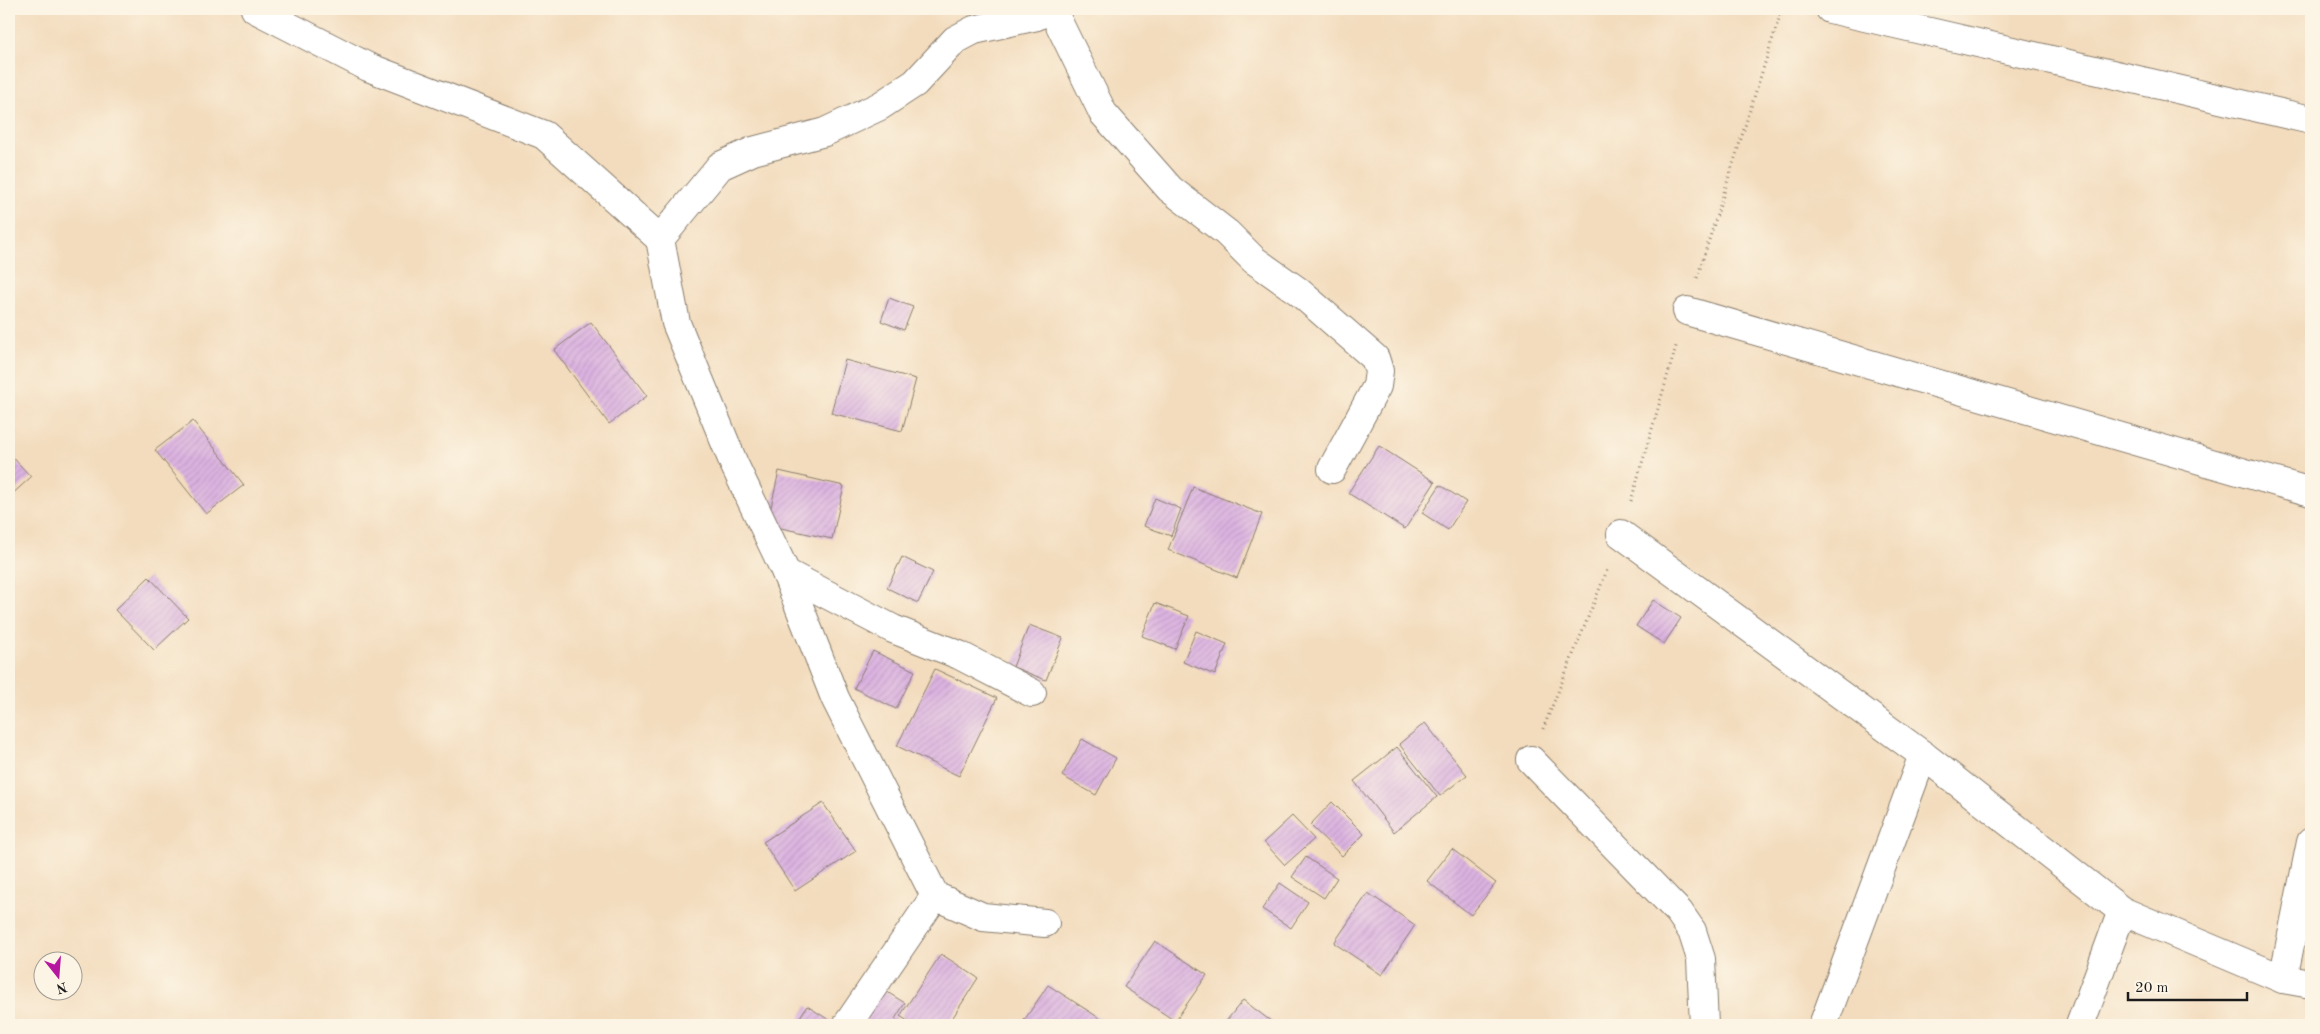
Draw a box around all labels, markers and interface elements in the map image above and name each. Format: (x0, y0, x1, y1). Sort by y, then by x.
north arrow (32, 952, 82, 1002)
scale bar (2128, 969, 2246, 1001)
text: N (54, 979, 69, 996)
text: 20 m (2135, 981, 2169, 996)

